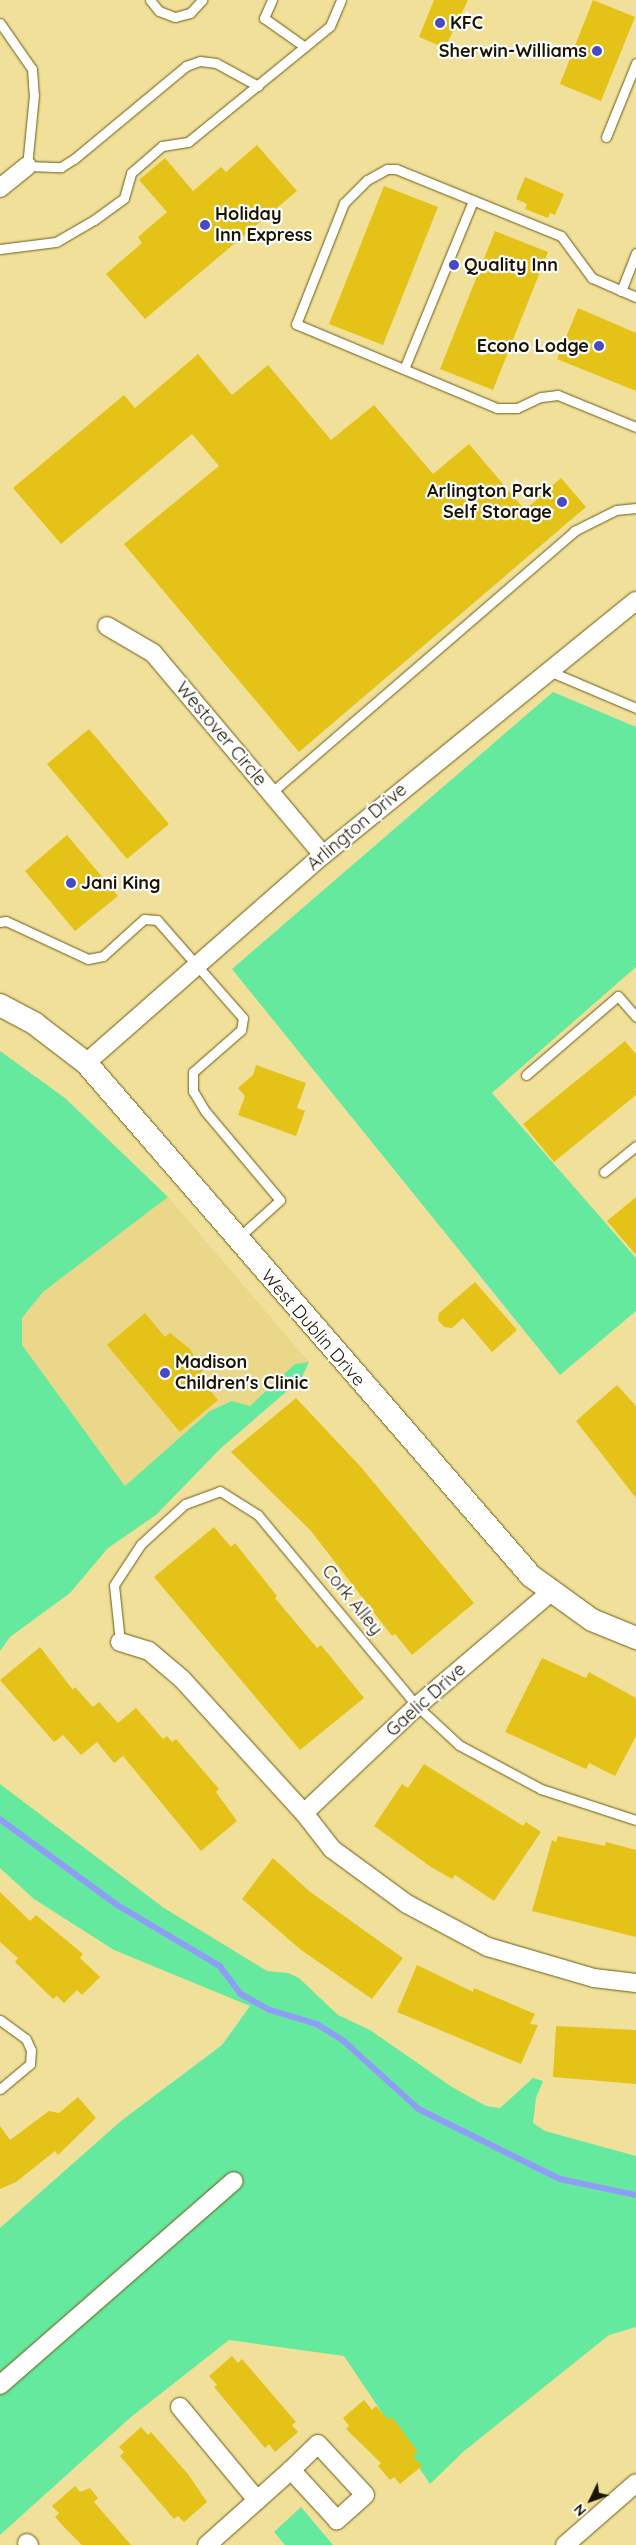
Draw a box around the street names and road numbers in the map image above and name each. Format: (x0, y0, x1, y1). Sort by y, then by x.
street label: Westover Circle (171, 677, 271, 791)
street label: Arlington Drive (303, 779, 411, 875)
street label: West Dublin Drive (256, 1265, 370, 1391)
street label: Cork Alley (317, 1561, 387, 1639)
street label: Gaelic Drive (382, 1659, 470, 1741)

